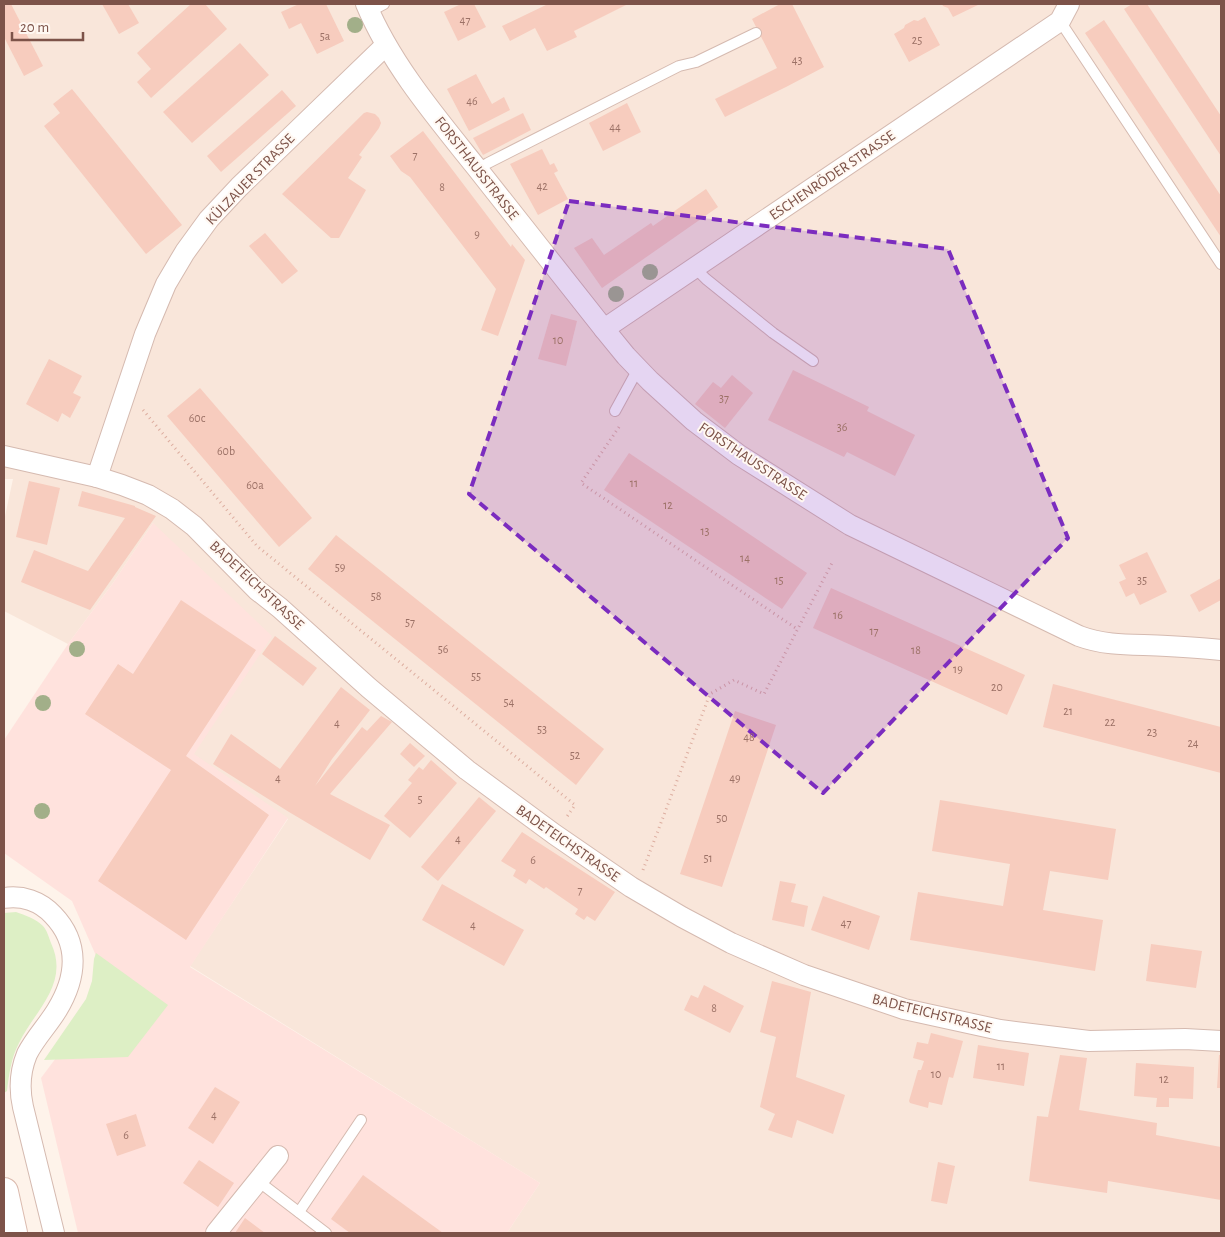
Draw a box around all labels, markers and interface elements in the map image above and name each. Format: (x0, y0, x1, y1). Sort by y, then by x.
scale bar (12, 10, 84, 42)
house number: 47 (460, 14, 470, 26)
text: 20 m (20, 20, 49, 35)
house number: 5a (320, 30, 331, 42)
house number: 25 (912, 34, 922, 46)
house number: 43 (792, 54, 802, 66)
house number: 46 (466, 95, 478, 107)
street label: FORSTHAUSSTRASSE (432, 114, 521, 223)
house number: 44 (609, 121, 621, 133)
street label: ESCHENRÖDER STRASSE (766, 126, 898, 223)
street label: KÜLZAUER STRASSE (202, 130, 297, 228)
house number: 7 (412, 149, 418, 161)
house number: 42 (536, 180, 548, 192)
house number: 8 (439, 181, 445, 193)
house number: 9 (474, 228, 480, 240)
house number: 10 (553, 334, 563, 346)
house number: 37 (719, 392, 729, 404)
house number: 60c (189, 412, 206, 424)
street label: FORSTHAUSSTRASSE (696, 420, 809, 503)
house number: 36 (837, 421, 848, 433)
house number: 60b (217, 445, 235, 457)
house number: 11 (630, 477, 638, 489)
house number: 60a (246, 479, 264, 491)
house number: 12 (663, 499, 673, 511)
house number: 13 (700, 525, 710, 537)
street label: BADETEICHSTRASSE (207, 538, 307, 633)
house number: 14 (740, 552, 750, 564)
house number: 59 (335, 561, 346, 573)
house number: 15 (774, 574, 784, 586)
house number: 35 (1137, 574, 1147, 586)
house number: 58 (371, 590, 382, 602)
house number: 16 (833, 609, 843, 621)
house number: 57 (405, 616, 415, 628)
house number: 17 (869, 625, 879, 637)
house number: 56 (438, 643, 449, 655)
house number: 18 (911, 644, 921, 656)
house number: 19 (953, 663, 963, 675)
house number: 55 (471, 670, 481, 682)
house number: 20 (991, 681, 1003, 693)
house number: 54 (504, 696, 515, 708)
house number: 21 (1063, 705, 1073, 717)
house number: 22 (1105, 716, 1116, 728)
house number: 4 (334, 717, 340, 729)
house number: 53 (537, 723, 547, 735)
house number: 23 (1147, 726, 1157, 738)
house number: 48 (743, 731, 755, 743)
house number: 24 (1187, 737, 1199, 749)
house number: 52 (570, 749, 581, 761)
house number: 4 (275, 772, 281, 784)
house number: 49 (729, 772, 741, 784)
house number: 5 (417, 793, 423, 805)
street label: BADETEICHSTRASSE (513, 802, 622, 885)
house number: 50 (716, 812, 728, 824)
house number: 4 (455, 833, 461, 845)
house number: 51 (703, 852, 713, 864)
house number: 6 (530, 854, 536, 866)
house number: 7 (577, 884, 583, 896)
house number: 47 (841, 917, 851, 929)
house number: 4 (470, 919, 476, 931)
street label: BADETEICHSTRASSE (871, 991, 993, 1036)
house number: 8 (711, 1002, 717, 1014)
house number: 11 (997, 1060, 1005, 1072)
house number: 10 (931, 1068, 941, 1080)
house number: 12 (1159, 1073, 1169, 1085)
house number: 4 (211, 1109, 217, 1121)
house number: 6 (123, 1129, 129, 1141)

